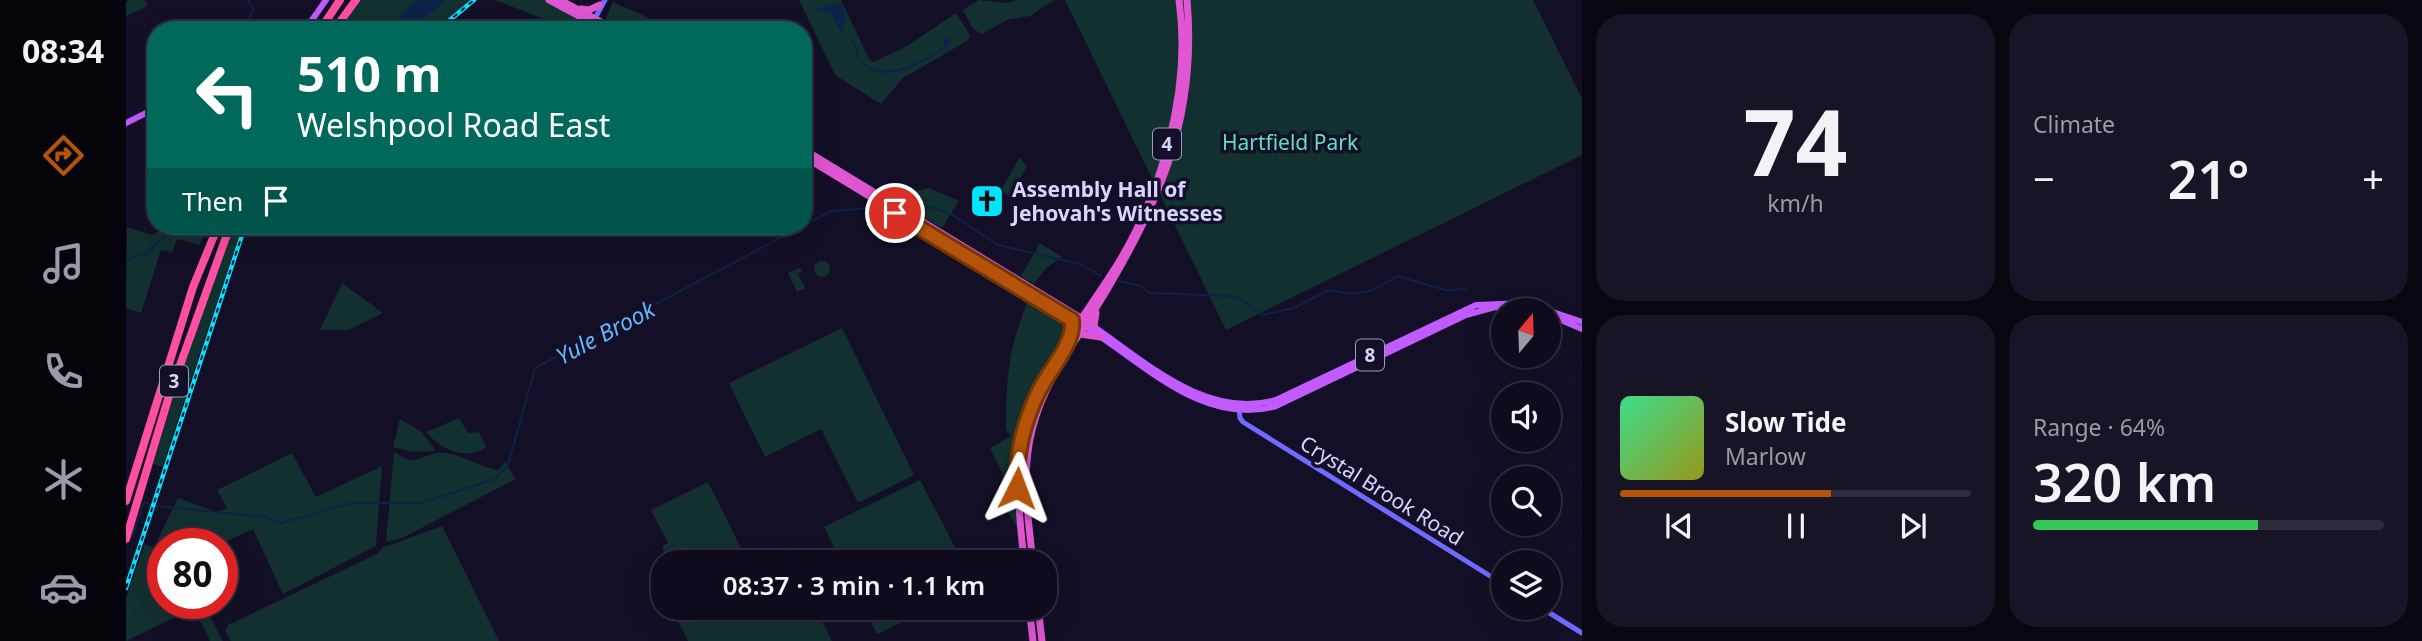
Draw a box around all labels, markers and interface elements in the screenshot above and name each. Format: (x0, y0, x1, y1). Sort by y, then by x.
text: 08:34 (22, 29, 104, 72)
text: 510 m (297, 40, 442, 106)
icon: left (182, 49, 273, 140)
text: 74 (1743, 79, 1848, 203)
text: Welshpool Road East (297, 103, 610, 146)
text: Climate (2033, 108, 2115, 140)
road number: 4 (1153, 128, 1181, 160)
park label: Hartfield Park (1222, 128, 1359, 156)
icon: directions (39, 131, 88, 180)
text: 21° (2168, 143, 2249, 214)
text: − (2033, 152, 2055, 204)
text: + (2362, 152, 2384, 204)
place label: Assembly Hall of Jehovah's Witnesses (1010, 175, 1223, 227)
icon: arrive (257, 182, 295, 220)
church icon: Assembly Hall of Jehovah's Witnesses (968, 182, 1006, 220)
text: Then (182, 183, 243, 219)
pin (865, 183, 925, 243)
text: km/h (1767, 187, 1824, 219)
icon: arrive (876, 194, 914, 232)
icon: music (39, 239, 88, 288)
water label: Yule Brook (550, 292, 661, 371)
north arrow (1491, 298, 1561, 368)
map controls (1491, 298, 1561, 620)
road number: 8 (1356, 340, 1384, 370)
icon: phone (39, 347, 88, 396)
road number: 3 (160, 366, 188, 396)
button: sound (1491, 382, 1561, 452)
text: Slow Tide (1725, 404, 1847, 440)
text: Range · 64% (2033, 411, 2165, 443)
street label: Crystal Brook Road (1295, 428, 1469, 552)
text: Marlow (1725, 440, 1806, 472)
text: 320 km (2033, 446, 2216, 517)
position arrow (980, 451, 1054, 525)
icon: climate (39, 455, 88, 504)
button: search (1491, 466, 1561, 536)
icon: previous (1660, 507, 1698, 545)
icon: pause (1777, 507, 1815, 545)
icon: next (1894, 507, 1932, 545)
speed limit sign: 80 (147, 528, 238, 619)
button: layers (1491, 550, 1561, 620)
icon: car (39, 563, 88, 612)
text: 08:37 · 3 min · 1.1 km (723, 567, 985, 603)

